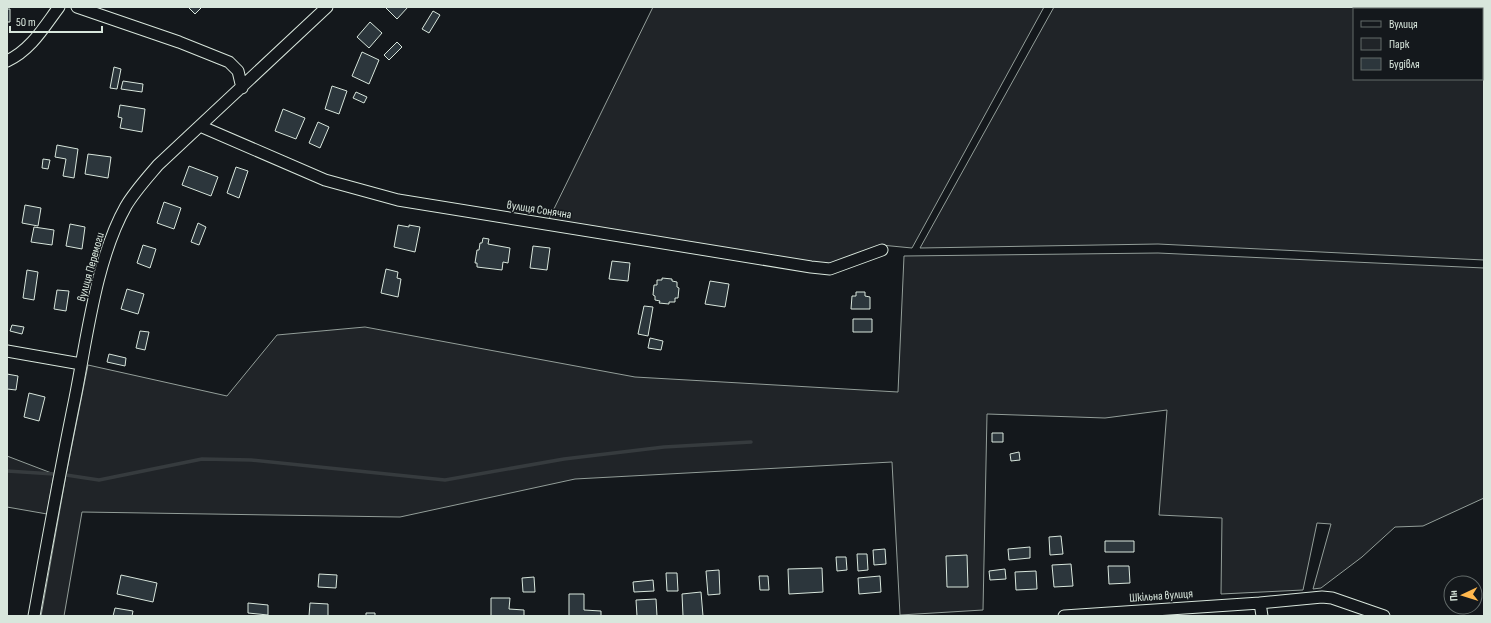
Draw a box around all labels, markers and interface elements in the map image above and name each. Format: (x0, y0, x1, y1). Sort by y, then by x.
scale bar (10, 8, 102, 34)
legend (1353, 8, 1483, 80)
text: 50 m (16, 15, 36, 30)
text: Вулиця (1389, 17, 1418, 32)
text: Парк (1389, 37, 1410, 52)
text: Будівля (1389, 57, 1420, 72)
street label: вулиця Сонячна (506, 197, 573, 223)
street label: вулиця Перемоги (74, 231, 108, 303)
north arrow (1443, 575, 1483, 615)
street label: Шкільна вулиця (1129, 586, 1194, 606)
text: Пн (1447, 590, 1460, 601)

